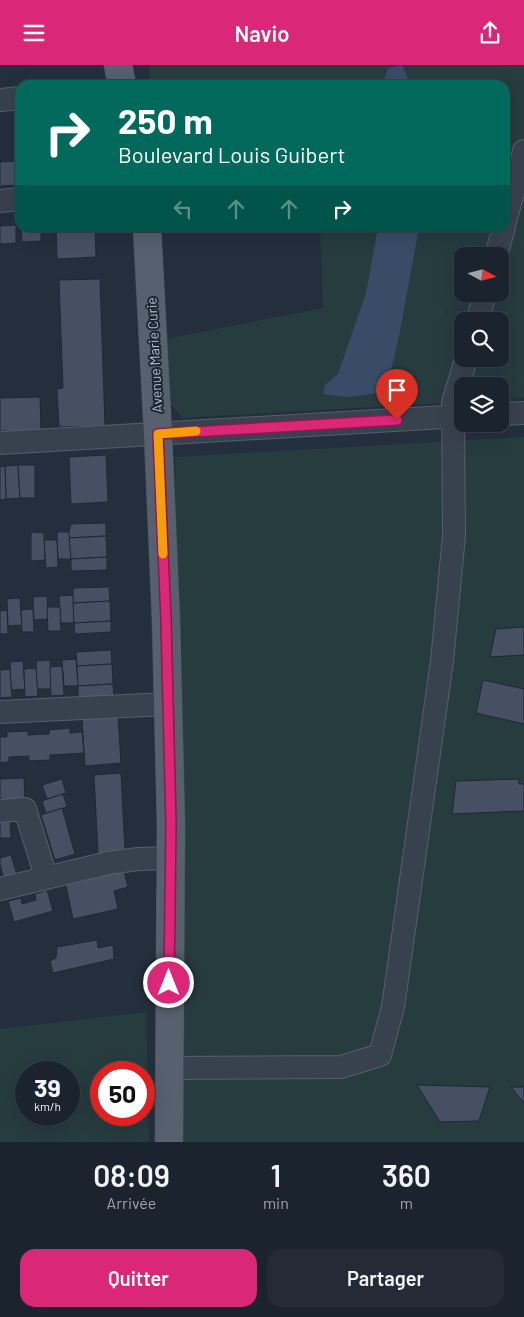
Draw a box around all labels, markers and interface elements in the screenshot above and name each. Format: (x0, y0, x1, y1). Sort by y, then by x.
icon: menu (20, 19, 48, 47)
icon: share (476, 19, 504, 47)
text: Navio (235, 20, 289, 46)
text: 250 m (118, 99, 213, 141)
icon: right (35, 100, 100, 165)
text: Boulevard Louis Guibert (118, 141, 346, 167)
icon: left (169, 195, 197, 223)
icon: ahead (222, 195, 250, 223)
icon: ahead (275, 195, 303, 223)
icon: right (328, 195, 356, 223)
north arrow (454, 247, 509, 303)
map controls (454, 247, 509, 432)
street label: Avenue Marie Curie (142, 297, 166, 413)
button: search (454, 312, 509, 367)
pin (376, 369, 418, 420)
icon: arrive (383, 376, 411, 404)
button: layers (454, 377, 509, 432)
position arrow (142, 956, 194, 1008)
speed limit sign: 50 (90, 1061, 155, 1126)
text: 39 (34, 1072, 61, 1102)
text: km/h (34, 1099, 61, 1113)
text: 08:09 (93, 1157, 170, 1193)
text: 1 (271, 1157, 281, 1193)
text: 360 (382, 1157, 431, 1193)
text: Arrivée (107, 1193, 156, 1212)
text: min (263, 1193, 289, 1212)
text: m (400, 1193, 413, 1212)
button: Quitter (20, 1249, 257, 1307)
button: Partager (267, 1249, 504, 1307)

